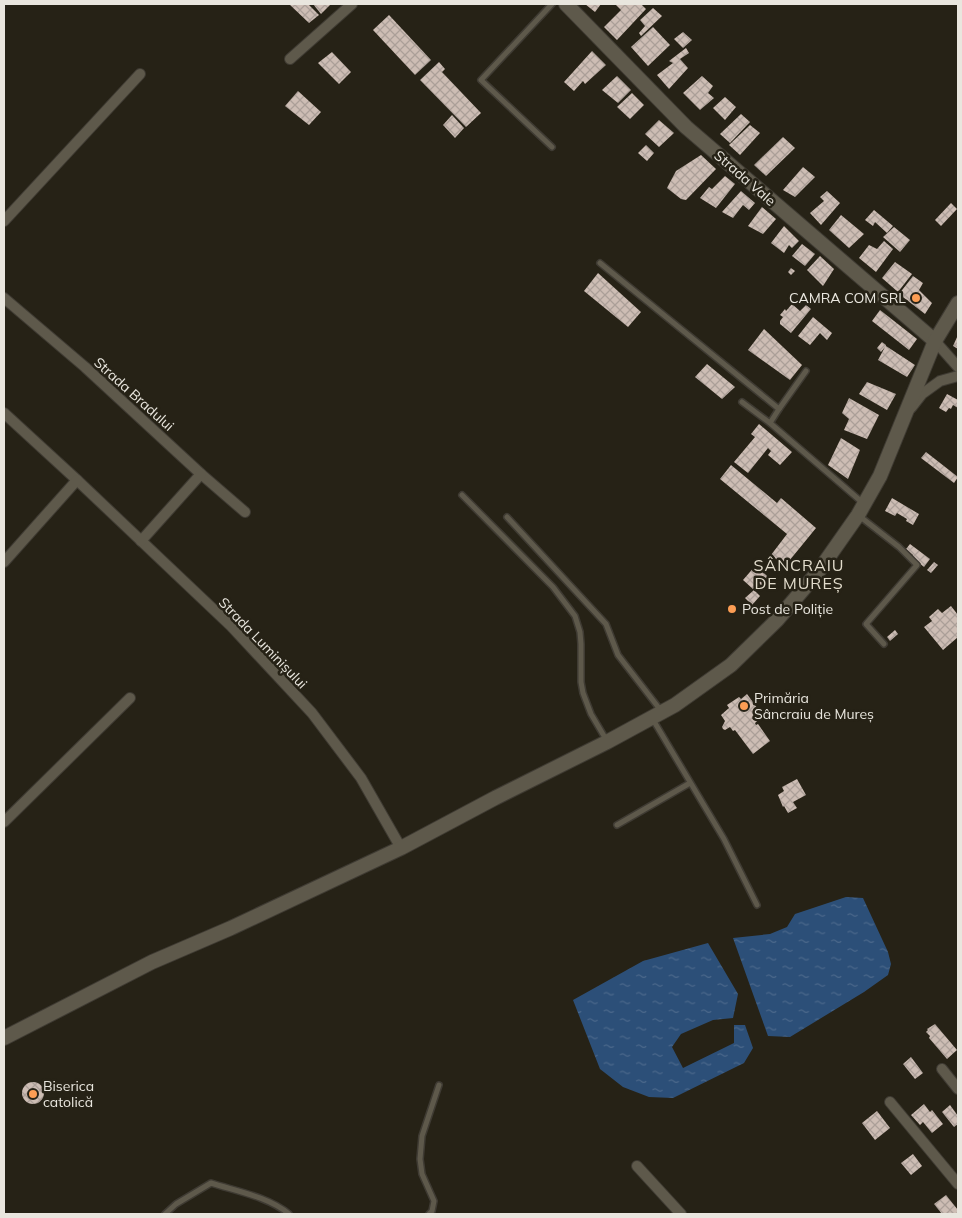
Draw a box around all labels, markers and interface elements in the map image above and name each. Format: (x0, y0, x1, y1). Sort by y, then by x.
street label: Strada Vale (710, 146, 780, 210)
place label: CAMRA COM SRL (789, 289, 906, 307)
marker: CAMRA COM SRL (910, 292, 922, 304)
street label: Strada Bradului (90, 353, 178, 435)
district label: SÂNCRAIU DE MUREȘ (753, 555, 845, 593)
street label: Strada Luminișului (215, 594, 311, 692)
place label: Post de Poliție (742, 600, 833, 618)
marker: Post de Poliție (726, 603, 738, 615)
place label: Primăria Sâncraiu de Mureș (754, 689, 874, 723)
marker: Primăria Sâncraiu de Mureș (738, 700, 750, 712)
place label: Biserica catolică (43, 1077, 94, 1111)
marker: Biserica catolică (27, 1088, 39, 1100)

